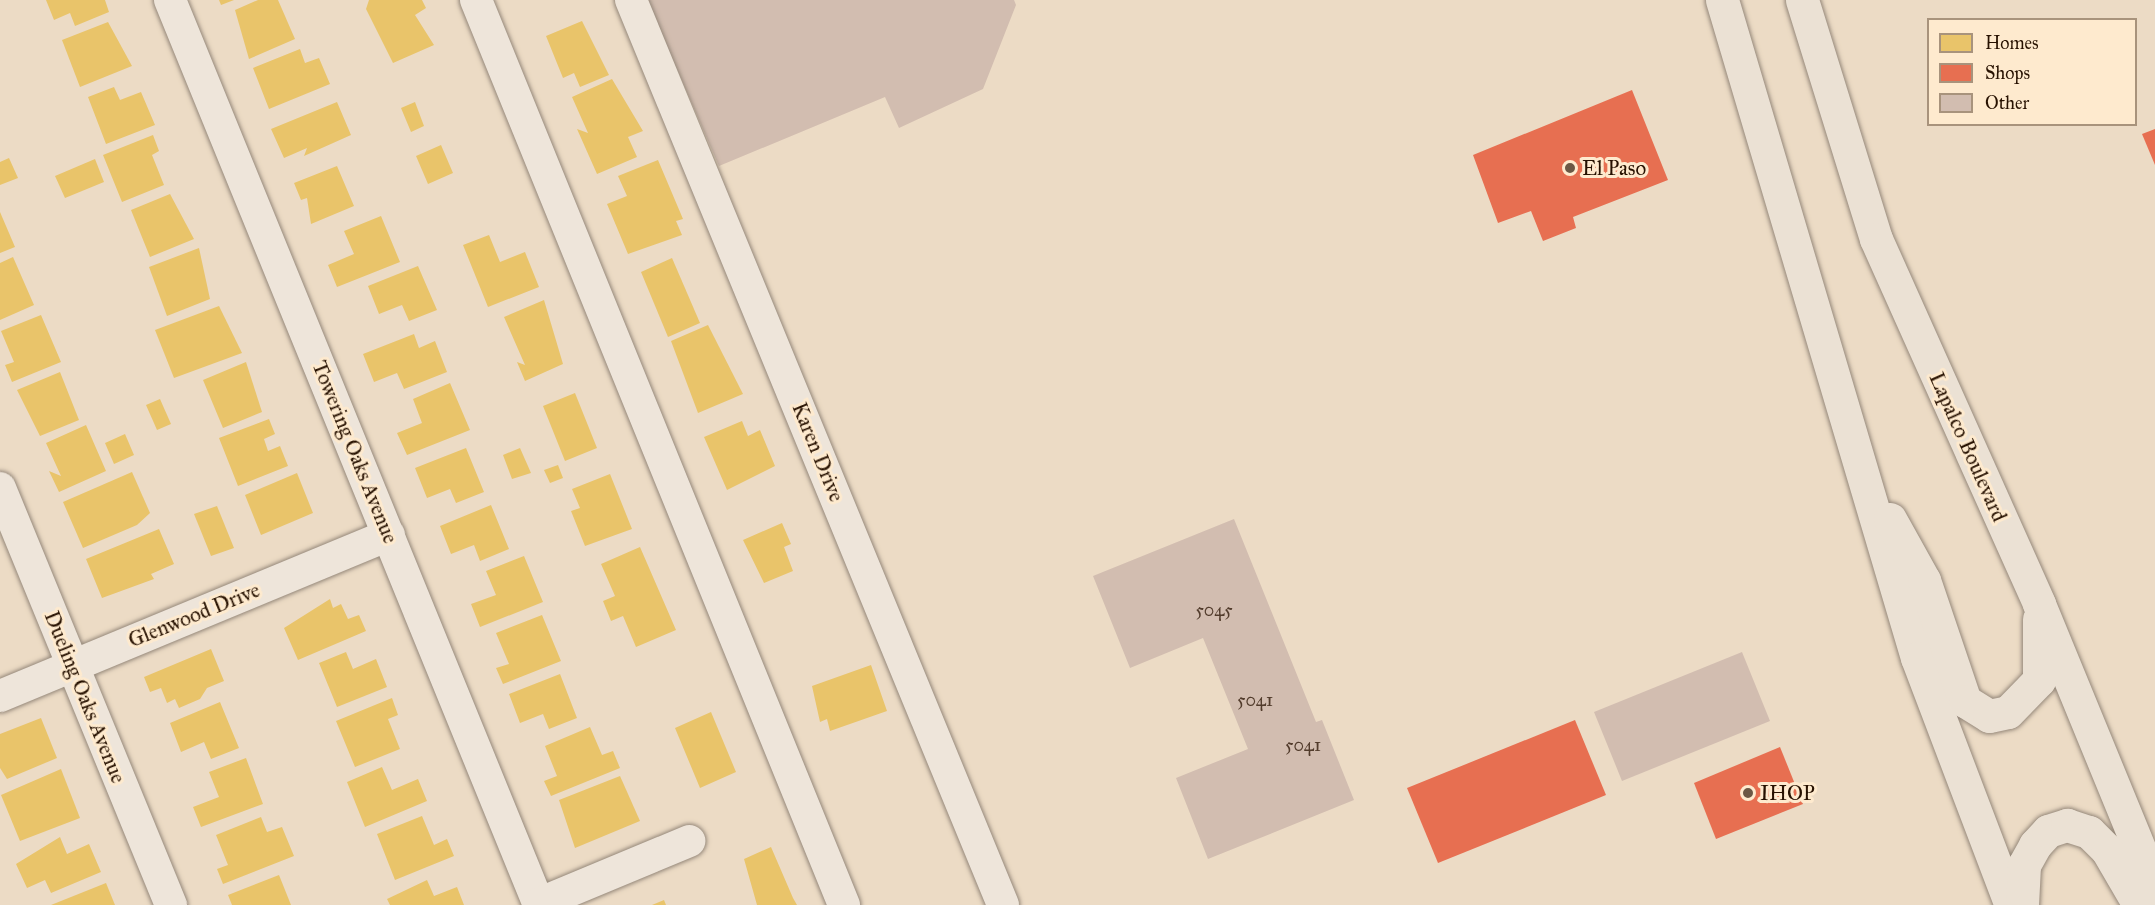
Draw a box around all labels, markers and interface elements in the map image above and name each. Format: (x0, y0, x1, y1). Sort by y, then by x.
legend (1927, 18, 2137, 126)
text: Homes (1985, 32, 2039, 54)
text: Shops (1985, 62, 2030, 84)
text: Other (1985, 92, 2029, 114)
place label: El Paso (1582, 155, 1646, 181)
marker: El Paso (1563, 161, 1577, 175)
street label: Towering Oaks Avenue (307, 357, 403, 547)
street label: Lapalco Boulevard (1924, 368, 2012, 526)
street label: Karen Drive (787, 399, 849, 505)
street label: Glenwood Drive (125, 577, 263, 653)
house number: 5045 (1195, 599, 1233, 621)
street label: Dueling Oaks Avenue (39, 607, 131, 787)
house number: 5041 (1237, 689, 1273, 711)
house number: 5041 (1285, 734, 1321, 756)
place label: IHOP (1760, 780, 1815, 806)
marker: IHOP (1741, 786, 1755, 800)

